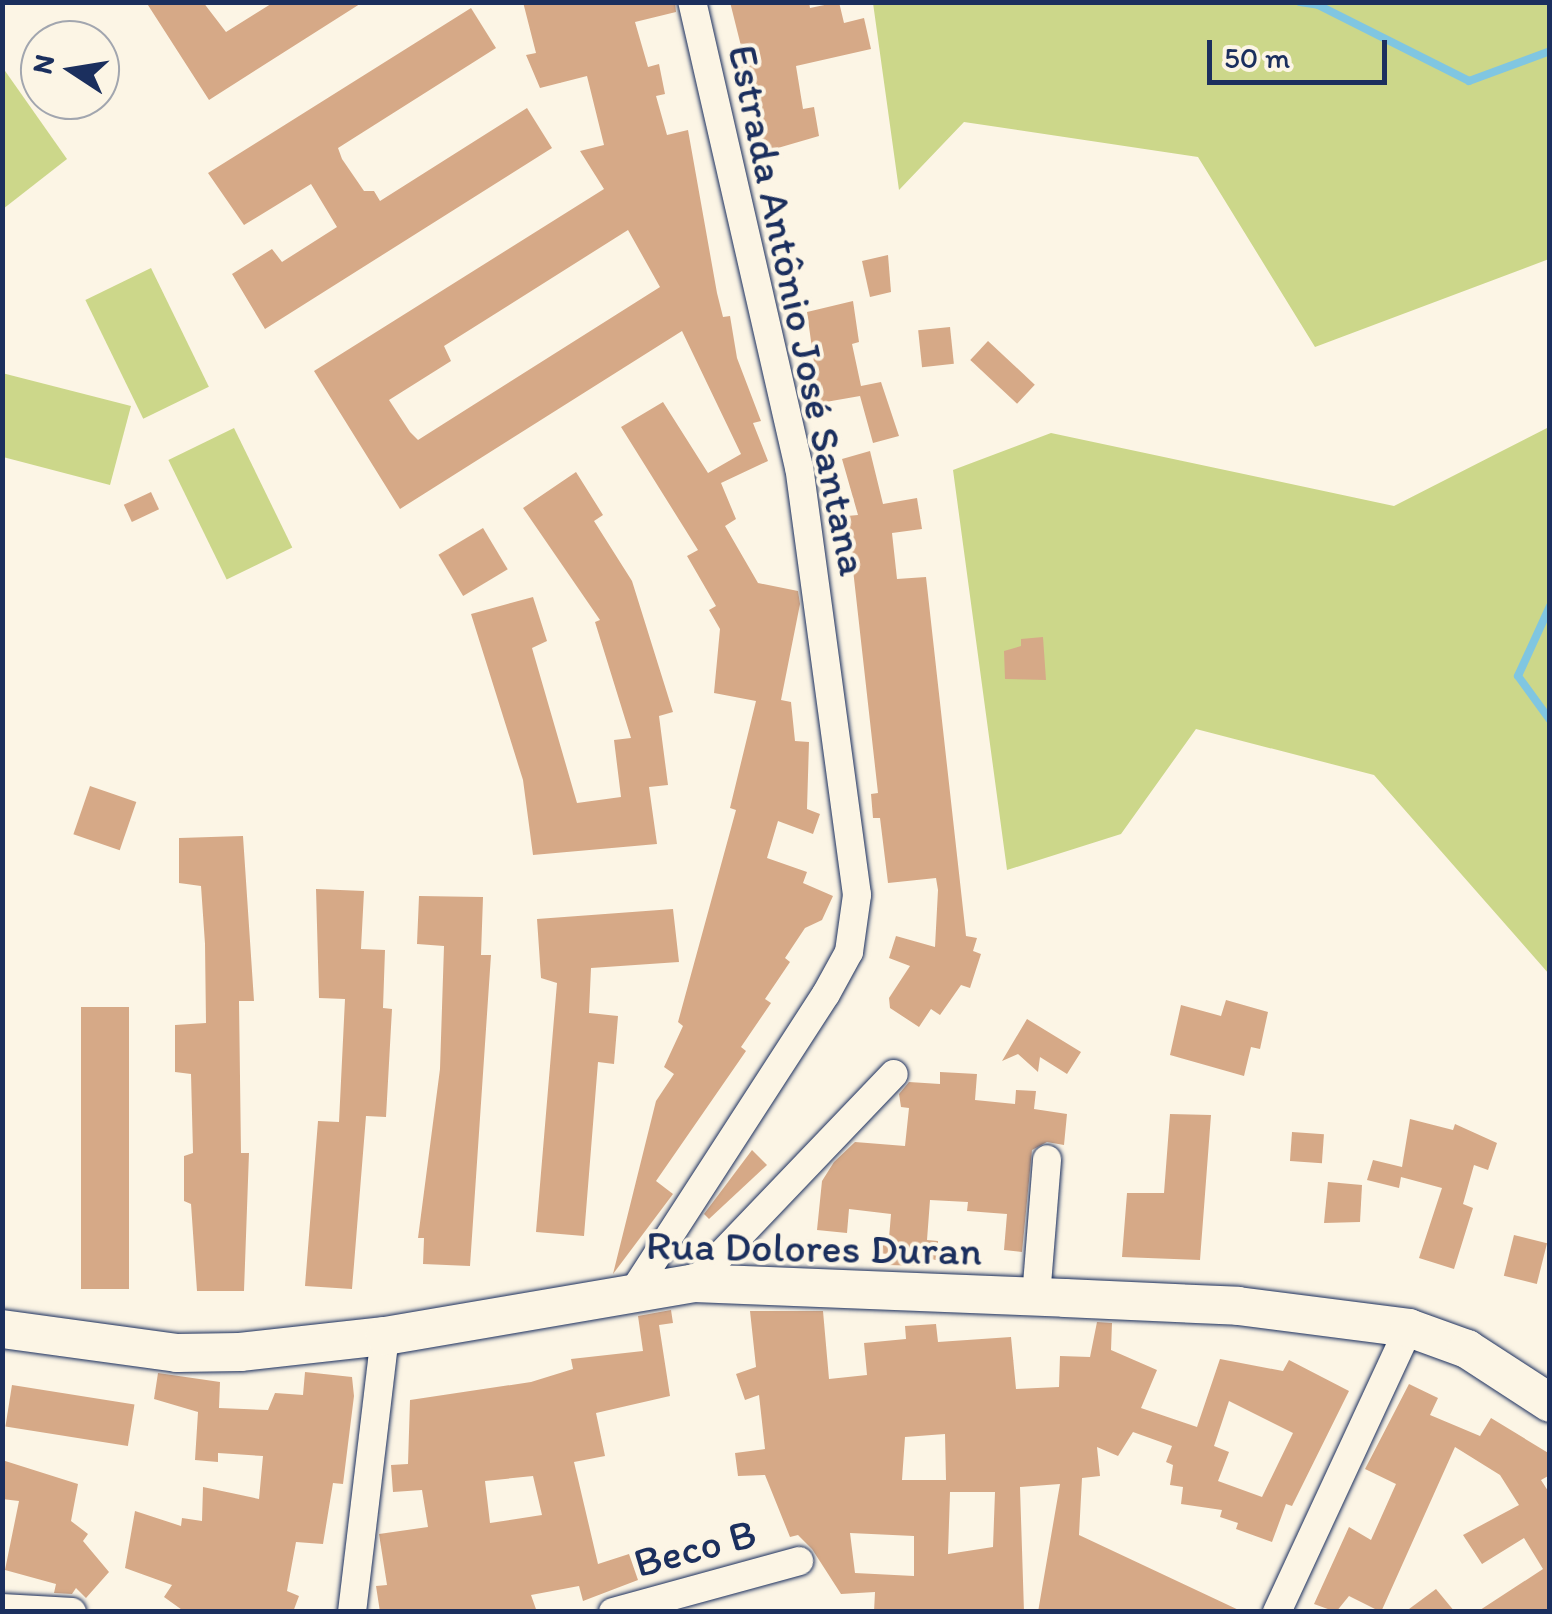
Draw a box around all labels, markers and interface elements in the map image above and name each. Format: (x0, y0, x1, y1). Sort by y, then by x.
north arrow (20, 20, 120, 120)
scale bar (1212, 20, 1392, 82)
street label: Estrada Antônio José Santana (717, 39, 879, 581)
text: 50 m (1224, 39, 1290, 76)
text: N (24, 51, 61, 77)
street label: Rua Dolores Duran (645, 1220, 983, 1276)
street label: Beco B (628, 1508, 762, 1588)

